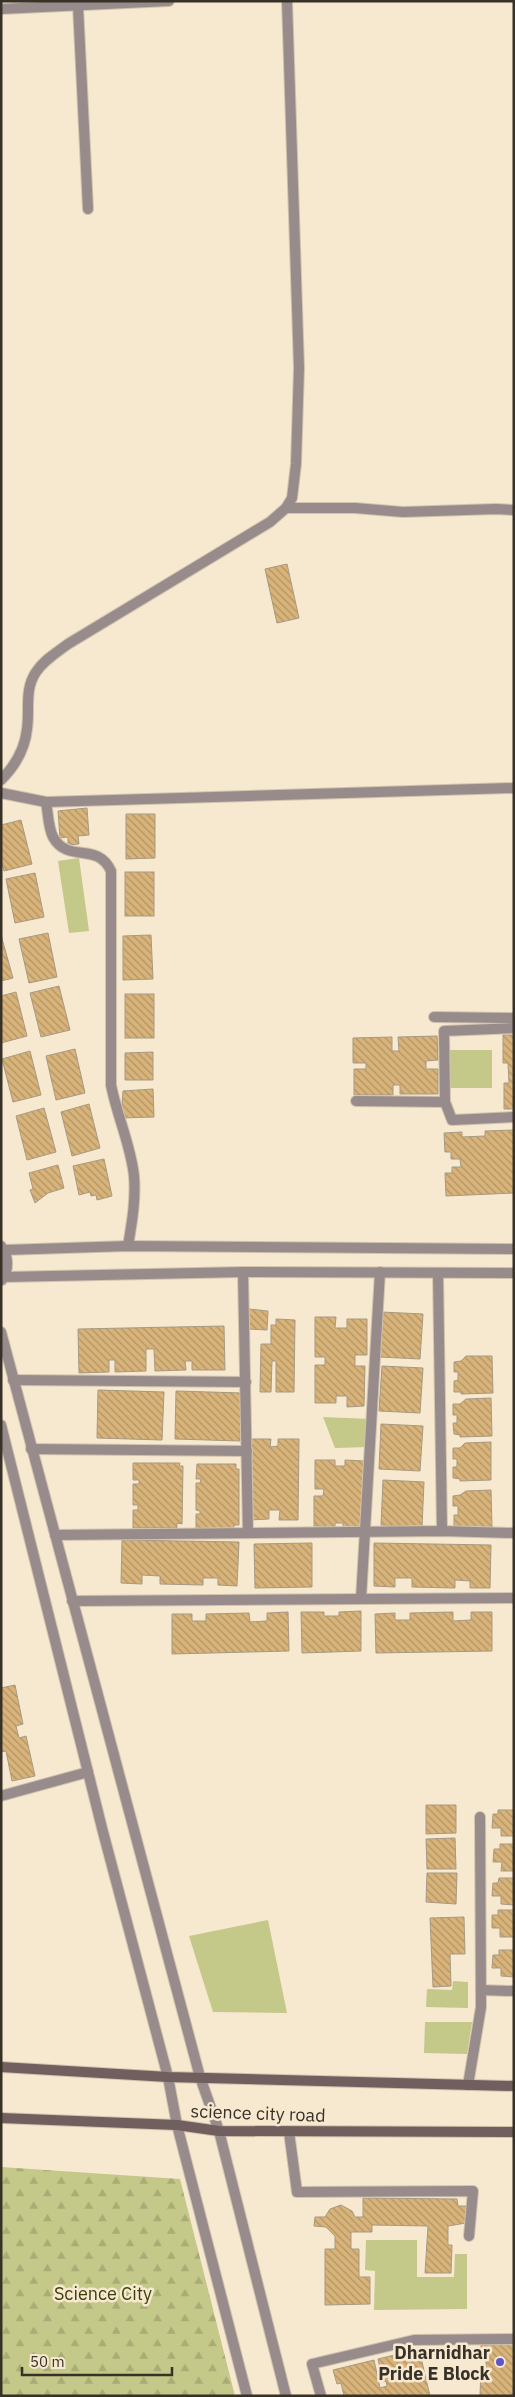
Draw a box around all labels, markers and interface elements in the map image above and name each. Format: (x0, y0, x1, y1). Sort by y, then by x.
street label: science city road (190, 2099, 326, 2127)
park label: Science City (54, 2282, 152, 2305)
place label: Dharnidhar Pride E Block (378, 2341, 491, 2385)
scale bar (22, 2344, 172, 2376)
text: 50 m (30, 2352, 65, 2371)
marker: Dharnidhar Pride E Block (494, 2356, 506, 2368)

